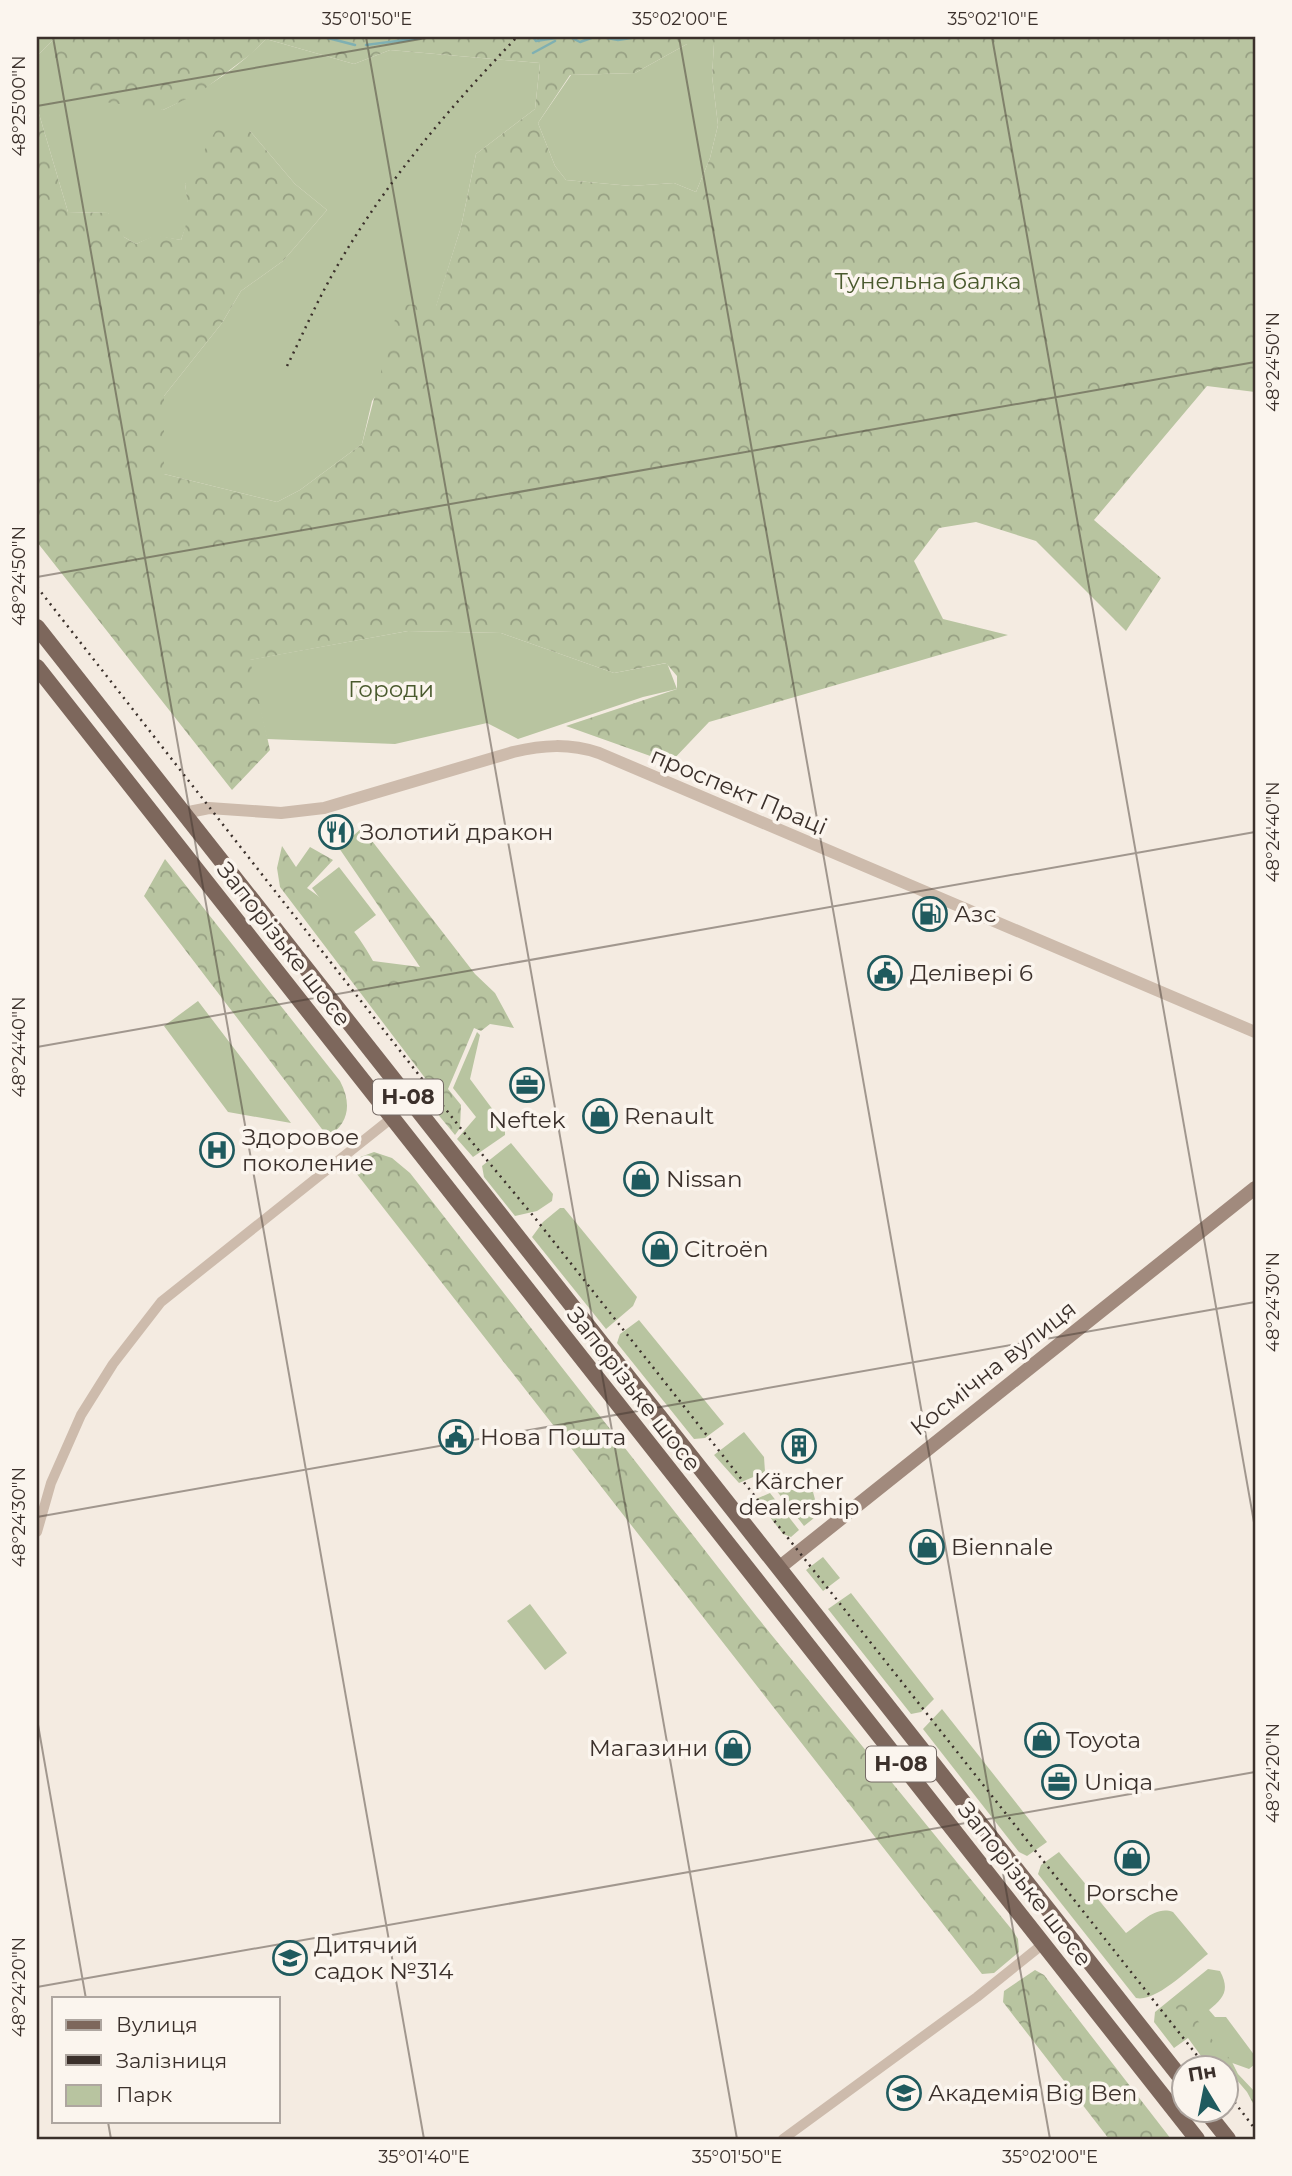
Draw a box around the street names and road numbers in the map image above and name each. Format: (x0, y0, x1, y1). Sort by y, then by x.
street label: проспект Праці (647, 741, 831, 841)
street label: Запорізьке шосе (211, 856, 357, 1032)
road number: Н-08 (373, 1080, 443, 1114)
street label: Космічна вулиця (905, 1295, 1081, 1441)
street label: Запорізьке шосе (561, 1301, 707, 1477)
road number: Н-08 (866, 1746, 936, 1782)
street label: Запорізьке шосе (952, 1796, 1098, 1972)

